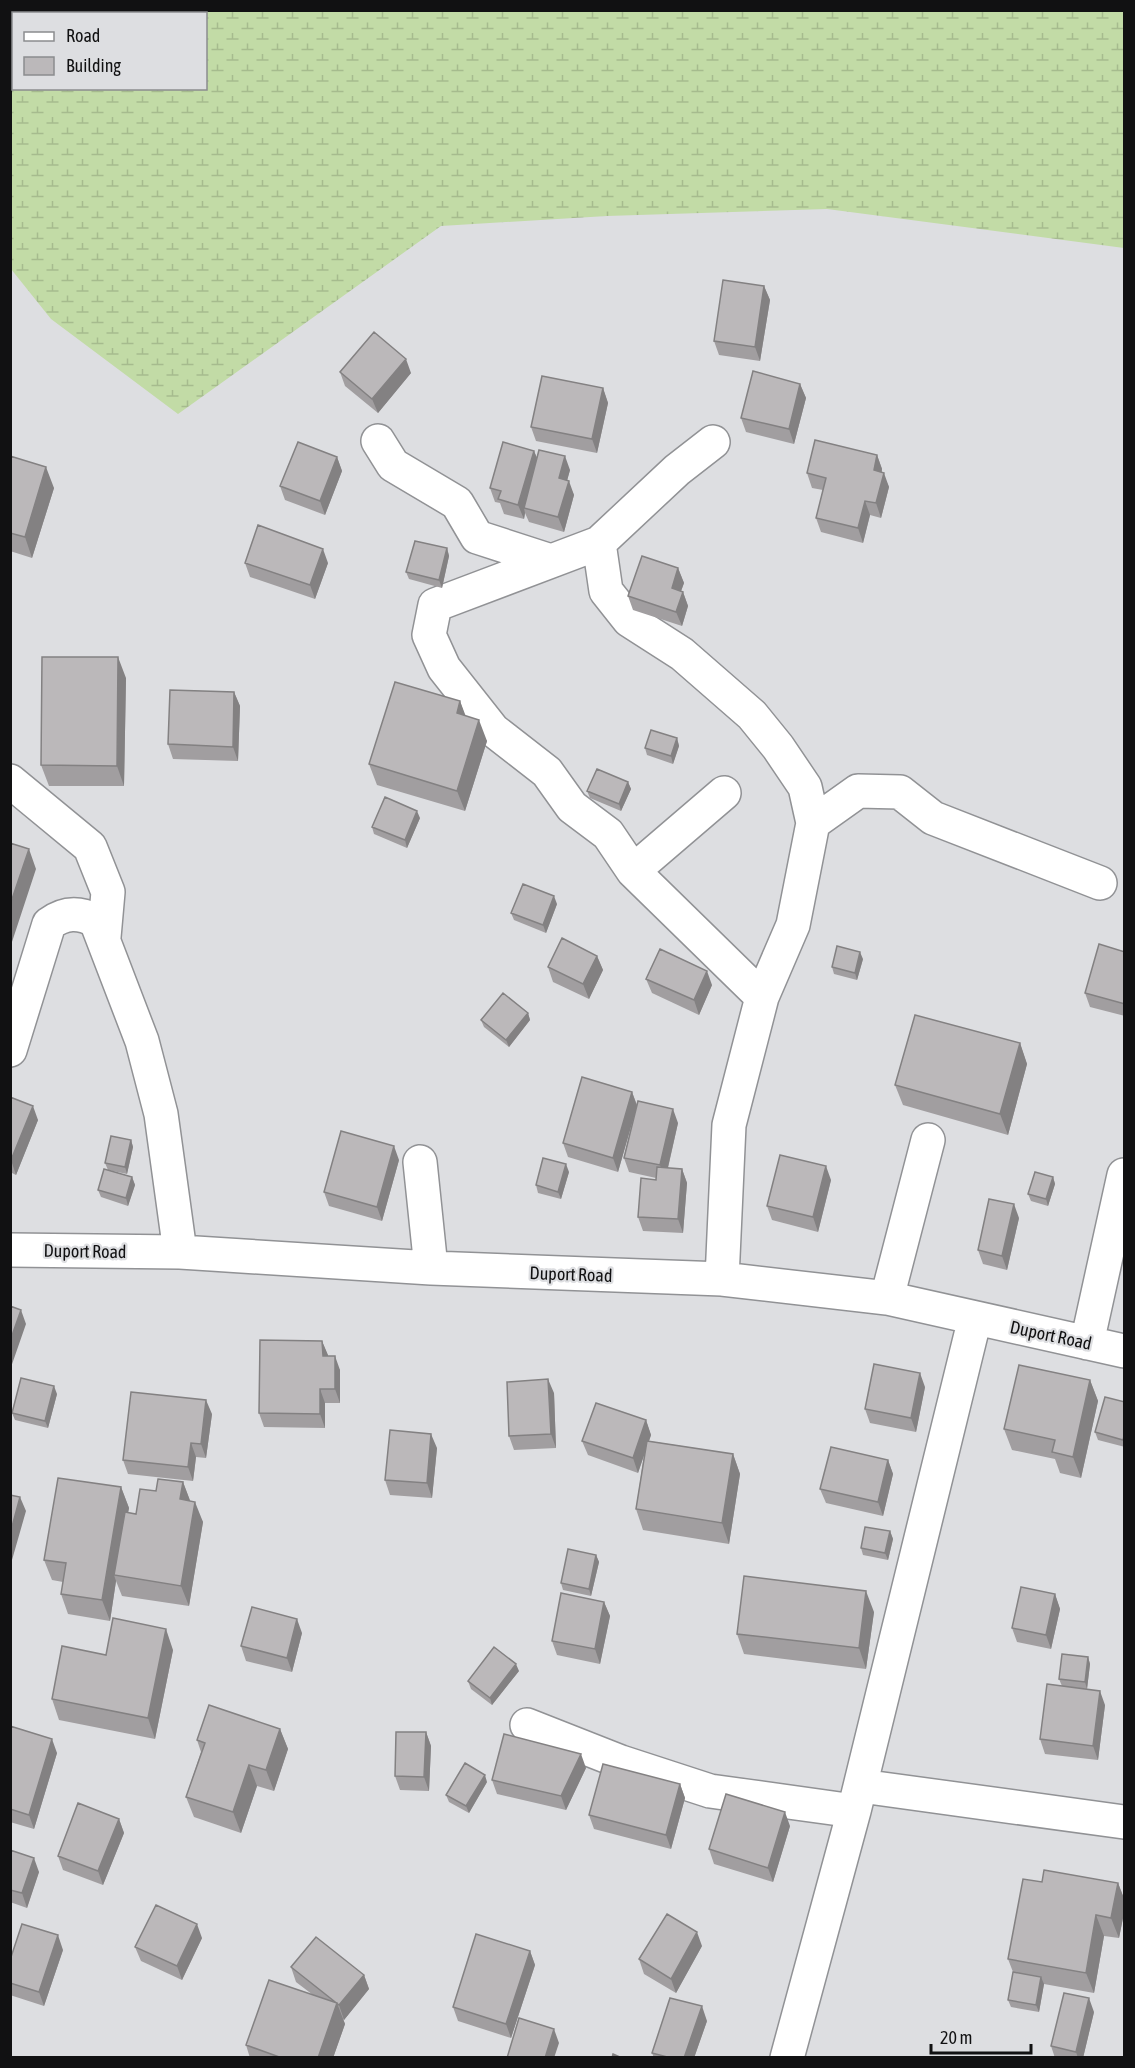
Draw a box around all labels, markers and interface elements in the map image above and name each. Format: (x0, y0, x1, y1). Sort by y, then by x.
legend (12, 12, 207, 90)
text: Road (66, 25, 100, 46)
text: Building (66, 55, 121, 76)
street label: Duport Road (43, 1240, 127, 1262)
street label: Duport Road (529, 1262, 613, 1286)
street label: Duport Road (1008, 1316, 1094, 1354)
scale bar (931, 2017, 1032, 2055)
text: 20 m (940, 2027, 972, 2048)

